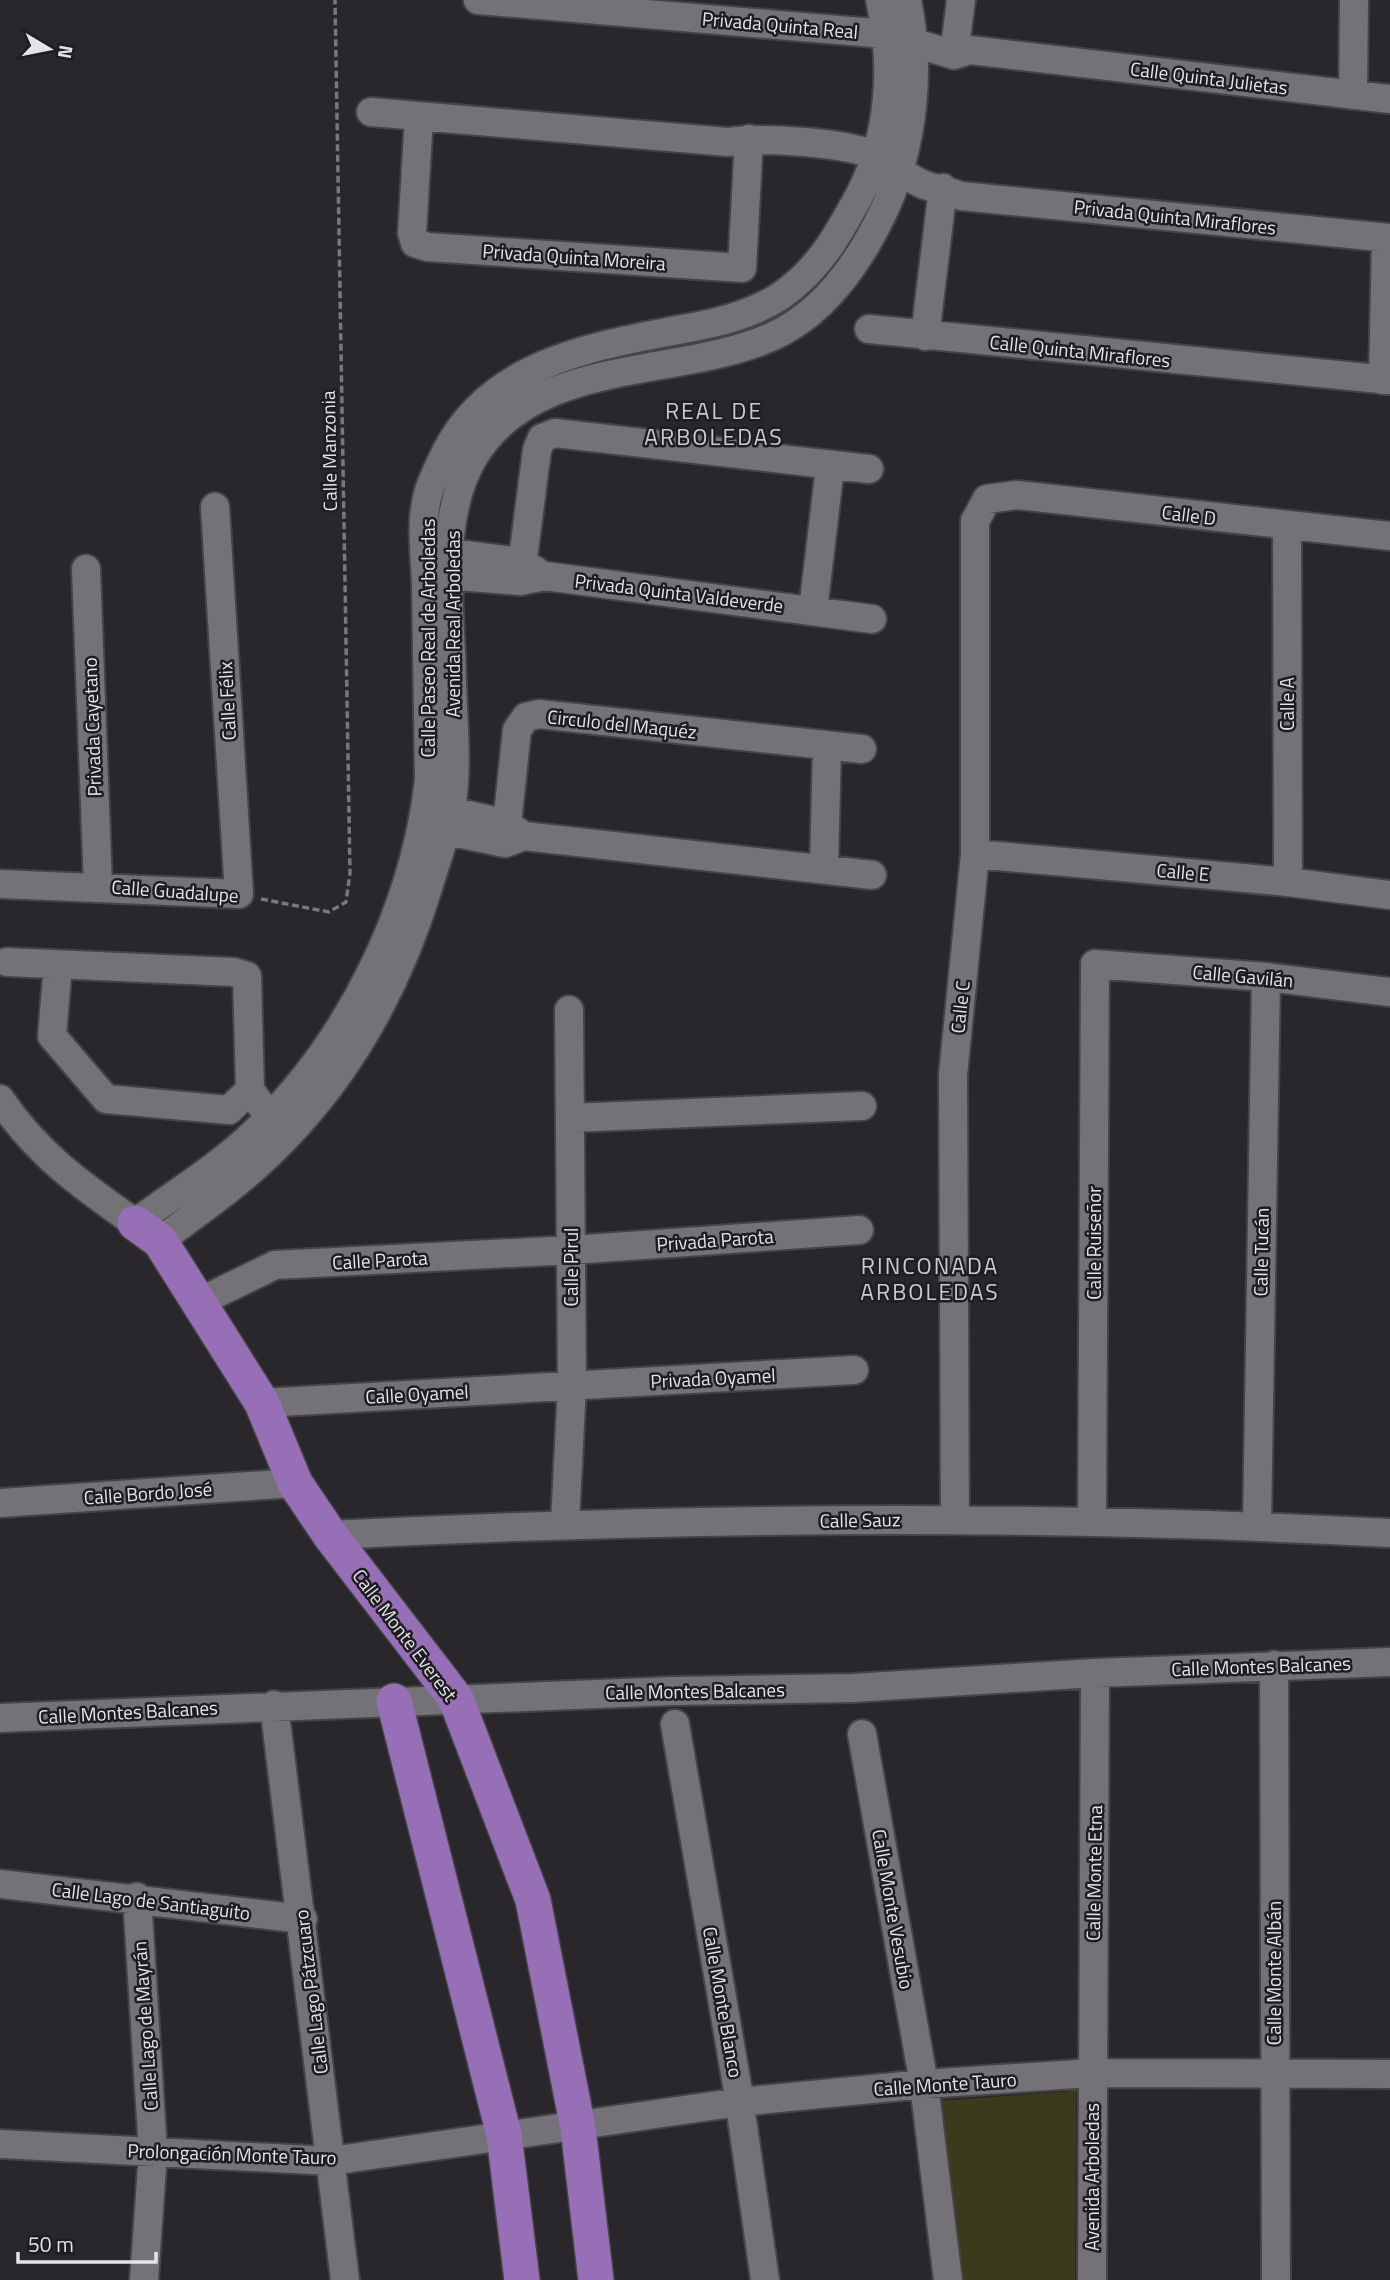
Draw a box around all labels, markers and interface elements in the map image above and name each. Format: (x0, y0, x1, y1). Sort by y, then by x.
street label: Privada Quinta Real (701, 3, 859, 46)
north arrow (14, 14, 84, 84)
text: N (51, 43, 82, 61)
street label: Calle Quinta Julietas (1129, 53, 1290, 102)
street label: Privada Quinta Miraflores (1072, 191, 1278, 242)
street label: Privada Quinta Moreira (481, 236, 667, 277)
street label: Calle Quinta Miraflores (988, 327, 1172, 374)
street label: Calle Manzonia (313, 390, 344, 512)
district label: REAL DE ARBOLEDAS (644, 393, 784, 454)
street label: Calle D (1160, 497, 1218, 532)
street label: Calle Paseo Real de Arboledas (413, 518, 442, 758)
street label: Avenida Real Arboledas (438, 530, 467, 718)
street label: Privada Quinta Valdeverde (573, 565, 785, 620)
street label: Privada Cayetano (75, 657, 108, 797)
street label: Calle Félix (210, 661, 243, 741)
street label: Calle A (1272, 677, 1301, 731)
street label: Circulo del Maquéz (546, 701, 698, 746)
street label: Calle E (1155, 855, 1211, 888)
street label: Calle Guadalupe (110, 872, 240, 909)
street label: Calle Gavilán (1191, 957, 1295, 994)
street label: Calle C (942, 979, 977, 1035)
street label: Calle Ruiseñor (1079, 1186, 1108, 1300)
street label: Calle Tucán (1245, 1207, 1276, 1297)
street label: Privada Parota (655, 1221, 775, 1258)
street label: Calle Pirul (556, 1228, 585, 1306)
street label: Calle Parota (331, 1242, 429, 1276)
district label: RINCONADA ARBOLEDAS (860, 1248, 1000, 1309)
street label: Privada Oyamel (650, 1360, 776, 1395)
street label: Calle Oyamel (365, 1376, 469, 1411)
street label: Calle Bordo José (83, 1474, 213, 1511)
street label: Calle Sauz (819, 1504, 901, 1535)
street label: Calle Monte Everest (346, 1562, 465, 1707)
street label: Calle Montes Balcanes (1171, 1648, 1351, 1683)
street label: Calle Montes Balcanes (605, 1674, 785, 1707)
street label: Calle Montes Balcanes (37, 1692, 219, 1731)
street label: Calle Monte Etna (1078, 1804, 1109, 1941)
street label: Calle Monte Vesubio (865, 1827, 922, 1991)
street label: Calle Lago de Santiaguito (50, 1874, 252, 1927)
street label: Calle Monte Albán (1259, 1901, 1288, 2045)
street label: Calle Lago Pátzcuaro (286, 1908, 335, 2076)
street label: Calle Monte Blanco (696, 1924, 751, 2080)
street label: Calle Lago de Mayrán (124, 1940, 165, 2112)
street label: Calle Monte Tauro (873, 2064, 1017, 2103)
street label: Avenida Arboledas (1077, 2103, 1106, 2251)
street label: Prolongación Monte Tauro (127, 2135, 337, 2172)
scale bar (18, 2220, 156, 2264)
text: 50 m (28, 2228, 74, 2260)

